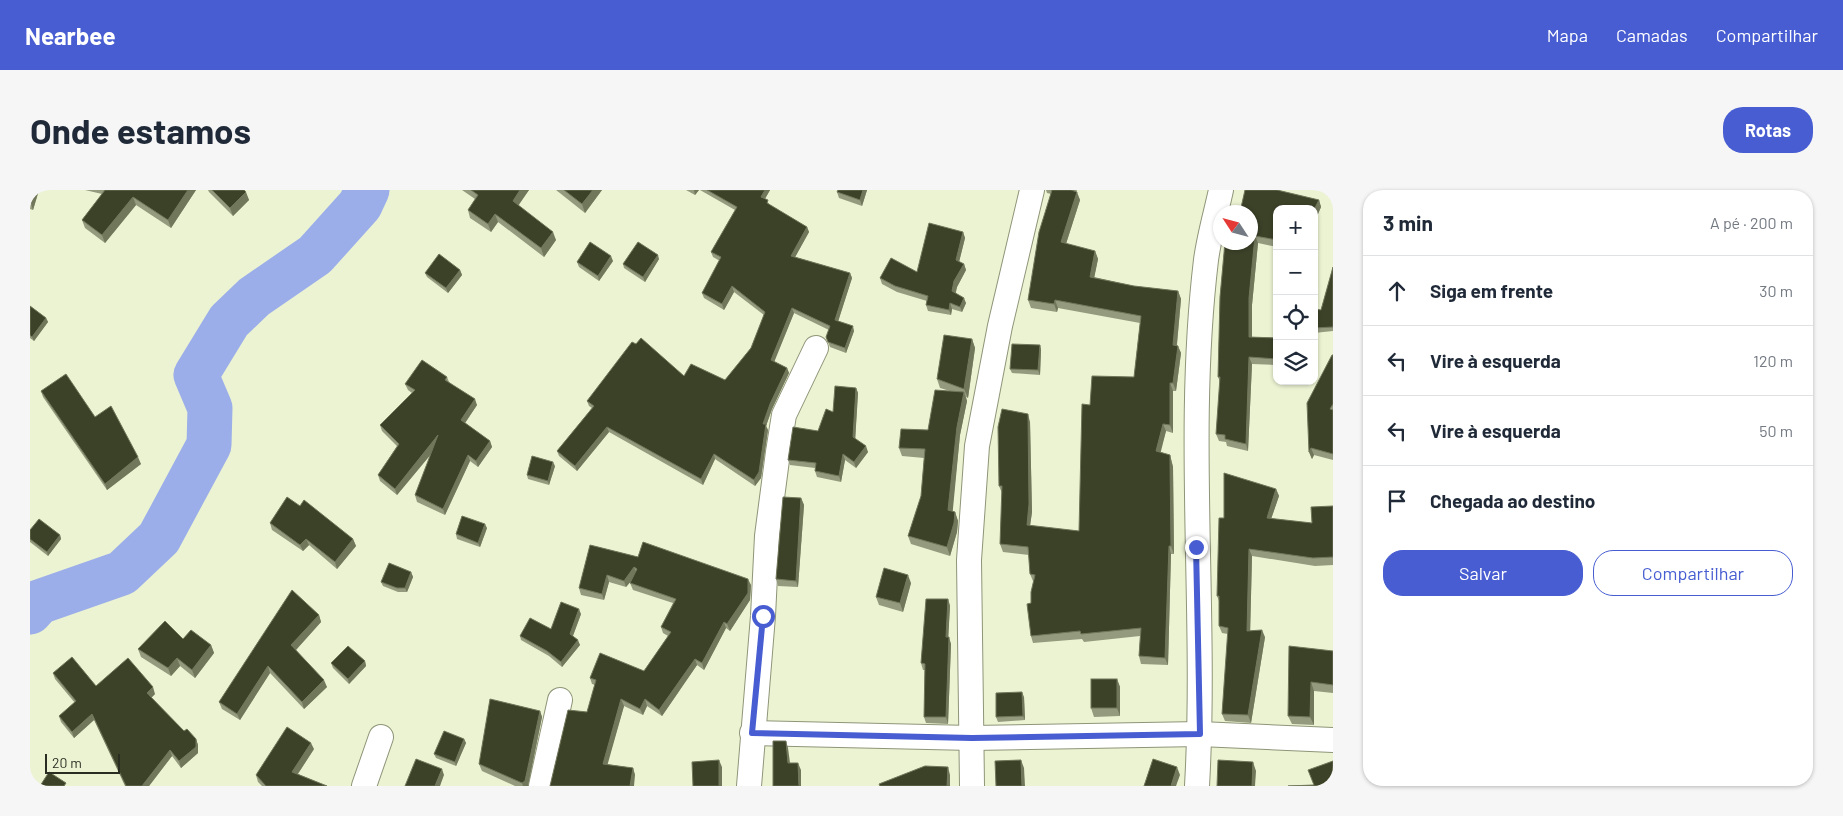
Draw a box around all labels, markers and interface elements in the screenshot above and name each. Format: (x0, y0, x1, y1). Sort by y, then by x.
text: Nearbee (25, 21, 116, 50)
text: Mapa (1547, 24, 1588, 46)
text: Camadas (1616, 24, 1688, 46)
text: Compartilhar (1716, 24, 1818, 46)
button: Rotas (1723, 107, 1813, 153)
text: Onde estamos (30, 109, 251, 151)
north arrow (1213, 205, 1258, 250)
map controls (1273, 205, 1318, 385)
button: + (1273, 205, 1318, 250)
text: 3 min (1383, 210, 1433, 235)
text: A pé · 200 m (1710, 213, 1793, 232)
button: − (1273, 250, 1318, 295)
icon: ahead (1383, 277, 1411, 305)
text: Siga em frente (1430, 279, 1553, 302)
text: 30 m (1759, 281, 1793, 300)
button: locate (1273, 295, 1318, 340)
button: layers (1273, 340, 1318, 385)
icon: left (1383, 347, 1411, 375)
text: Vire à esquerda (1430, 349, 1561, 372)
text: 120 m (1753, 351, 1793, 370)
icon: left (1383, 417, 1411, 445)
text: Vire à esquerda (1430, 419, 1561, 442)
text: 50 m (1759, 421, 1793, 440)
icon: arrive (1383, 487, 1411, 515)
text: Chegada ao destino (1430, 489, 1595, 512)
route end (1185, 536, 1208, 559)
button: Salvar (1383, 550, 1583, 596)
button: Compartilhar (1593, 550, 1793, 596)
route start (752, 605, 775, 628)
scale bar (45, 751, 120, 774)
text: 20 m (52, 754, 82, 771)

